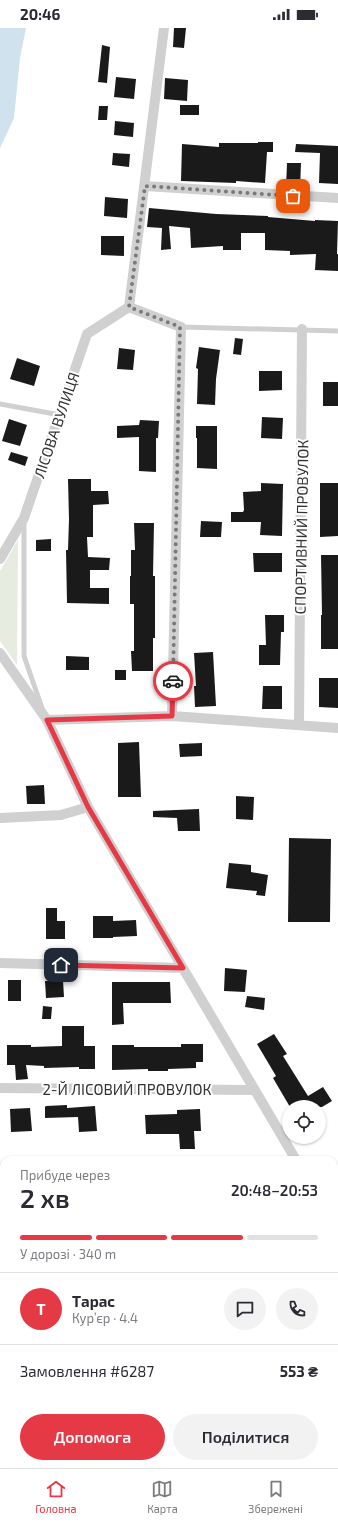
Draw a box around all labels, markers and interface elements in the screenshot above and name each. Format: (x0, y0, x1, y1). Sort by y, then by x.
text: 20:46 (20, 5, 60, 23)
pin (276, 179, 310, 213)
icon: bag (282, 185, 304, 207)
street label: ЛІСОВА ВУЛИЦЯ (29, 370, 83, 480)
street label: СПОРТИВНИЙ ПРОВУЛОК (290, 439, 312, 615)
courier (153, 661, 193, 701)
icon: car (162, 670, 184, 692)
pin (44, 948, 78, 982)
icon: home (50, 954, 72, 976)
street label: 2-Й ЛІСОВИЙ ПРОВУЛОК (42, 1080, 212, 1098)
map controls (282, 1100, 326, 1144)
button: locate (282, 1100, 326, 1144)
text: Прибуде через (20, 1167, 110, 1183)
text: 20:48–20:53 (231, 1181, 318, 1199)
text: 2 хв (20, 1182, 70, 1213)
text: У дорозі · 340 m (20, 1246, 116, 1262)
button: chat (224, 1288, 266, 1330)
button: phone (276, 1288, 318, 1330)
text: Тарас (72, 1292, 115, 1310)
text: Т (36, 1300, 46, 1318)
text: Кур’єр · 4.4 (72, 1310, 138, 1326)
text: Замовлення #6287 (20, 1362, 154, 1380)
text: 553 ₴ (280, 1362, 318, 1380)
button: Допомога (20, 1414, 165, 1460)
button: Поділитися (173, 1414, 318, 1460)
tab: Головна (35, 1478, 77, 1515)
tab: Карта (147, 1478, 178, 1515)
tab: Збережені (248, 1478, 303, 1515)

